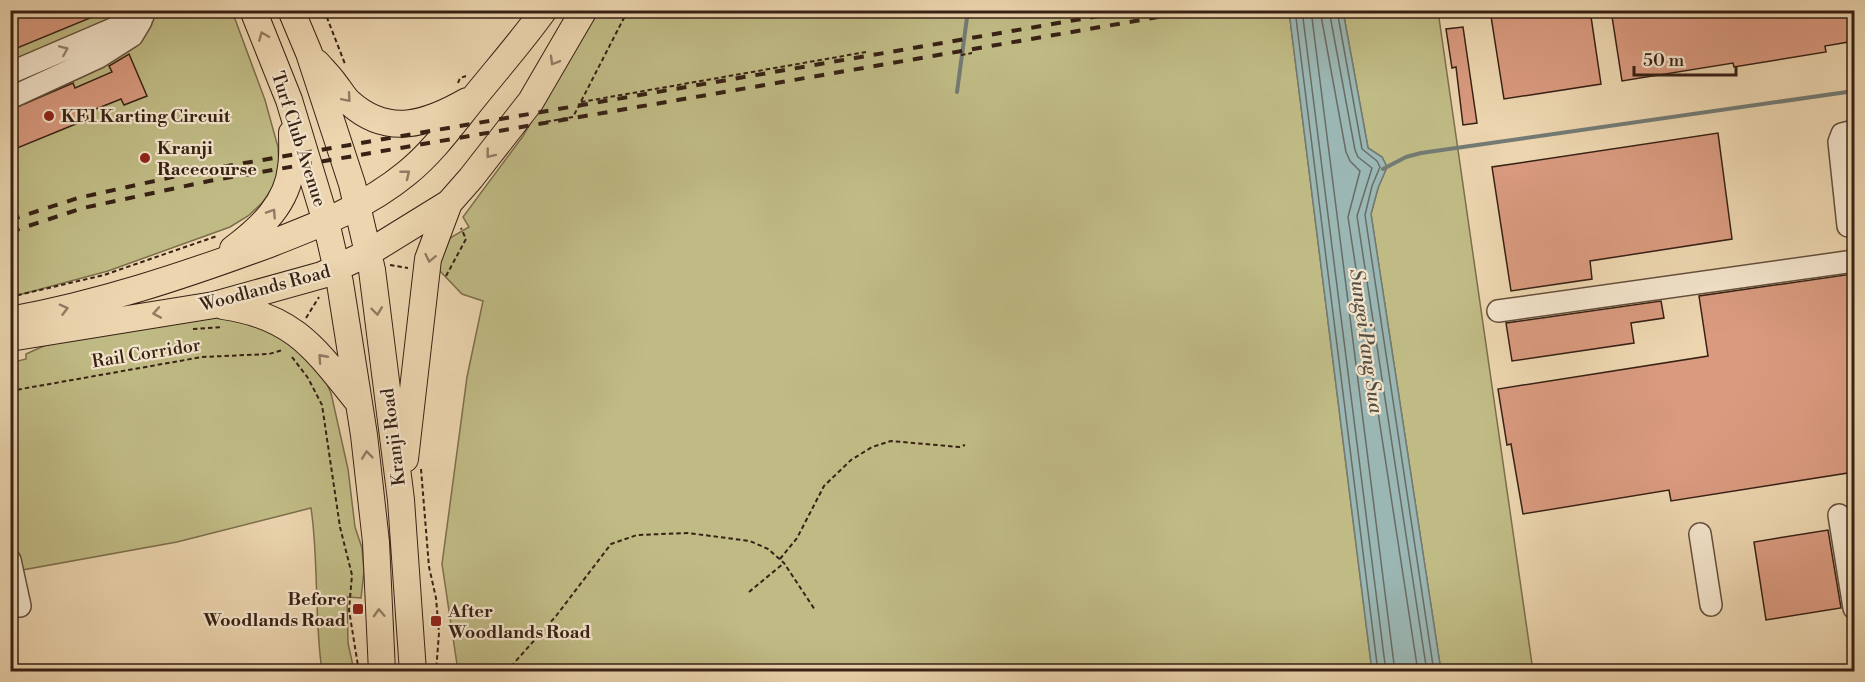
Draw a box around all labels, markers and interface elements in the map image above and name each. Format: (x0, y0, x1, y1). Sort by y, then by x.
one-way arrow (258, 31, 270, 42)
scale bar (1634, 39, 1736, 77)
one-way arrow (58, 45, 69, 57)
text: 50 m (1643, 49, 1685, 72)
one-way arrow (550, 55, 562, 65)
street label: Turf Club Avenue (266, 68, 331, 210)
one-way arrow (339, 91, 350, 102)
place label: KF1 Karting Circuit (61, 105, 231, 128)
marker: KF1 Karting Circuit (42, 109, 56, 123)
place label: Kranji Racecourse (157, 137, 257, 181)
one-way arrow (487, 147, 498, 158)
marker: Kranji Racecourse (138, 151, 152, 165)
one-way arrow (399, 170, 410, 181)
one-way arrow (265, 209, 276, 220)
one-way arrow (424, 253, 437, 263)
street label: Woodlands Road (196, 260, 334, 317)
water label: Sungei Pang Sua (1343, 267, 1388, 416)
one-way arrow (59, 304, 69, 317)
one-way arrow (152, 306, 162, 319)
one-way arrow (371, 306, 383, 315)
street label: Rail Corridor (90, 334, 202, 373)
one-way arrow (318, 354, 329, 365)
street label: Kranji Road (376, 386, 411, 487)
one-way arrow (361, 451, 373, 460)
place label: Before Woodlands Road (202, 588, 346, 632)
place label: After Woodlands Road (447, 600, 591, 644)
marker: Before Woodlands Road (351, 602, 365, 616)
one-way arrow (373, 609, 386, 618)
marker: After Woodlands Road (429, 614, 443, 628)

